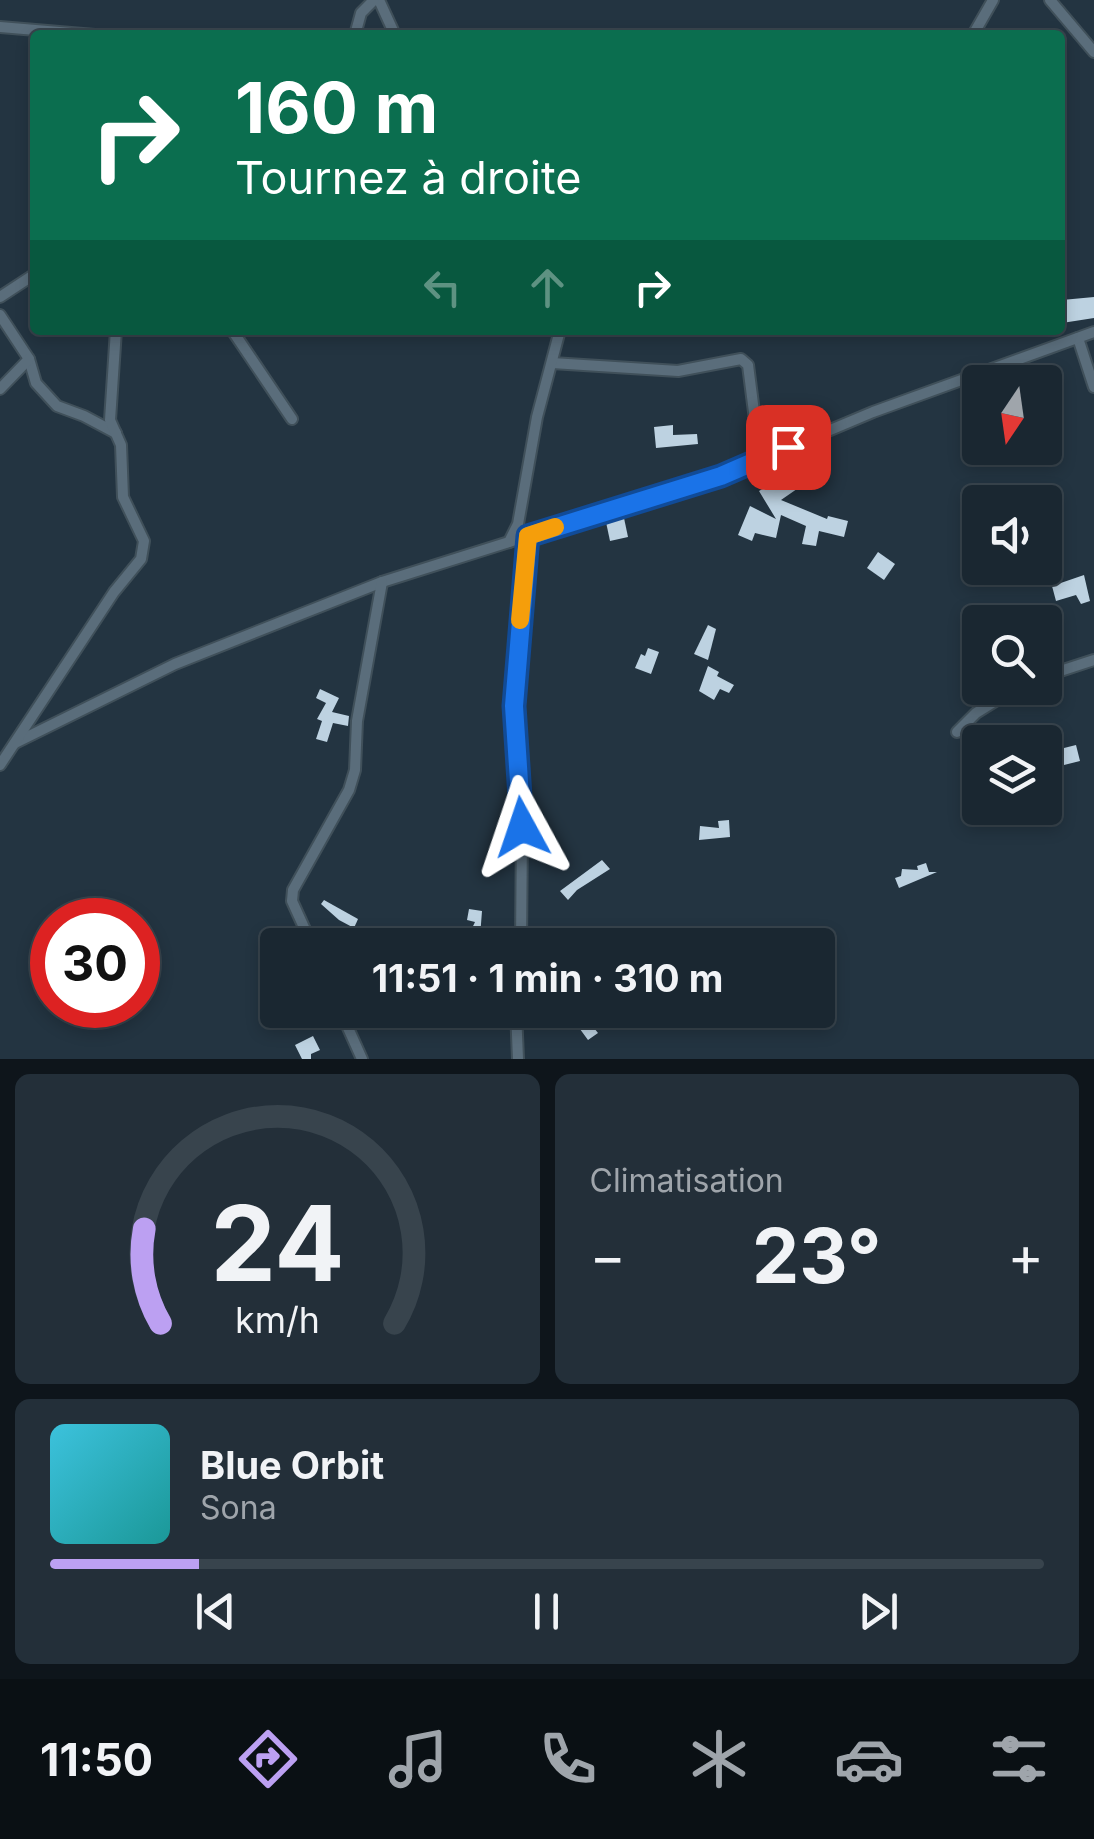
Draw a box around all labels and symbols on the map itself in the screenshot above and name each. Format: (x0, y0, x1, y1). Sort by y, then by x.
north arrow (962, 365, 1062, 465)
pin (746, 405, 831, 490)
position arrow (470, 775, 574, 879)
speed limit sign: 30 (30, 898, 160, 1028)

